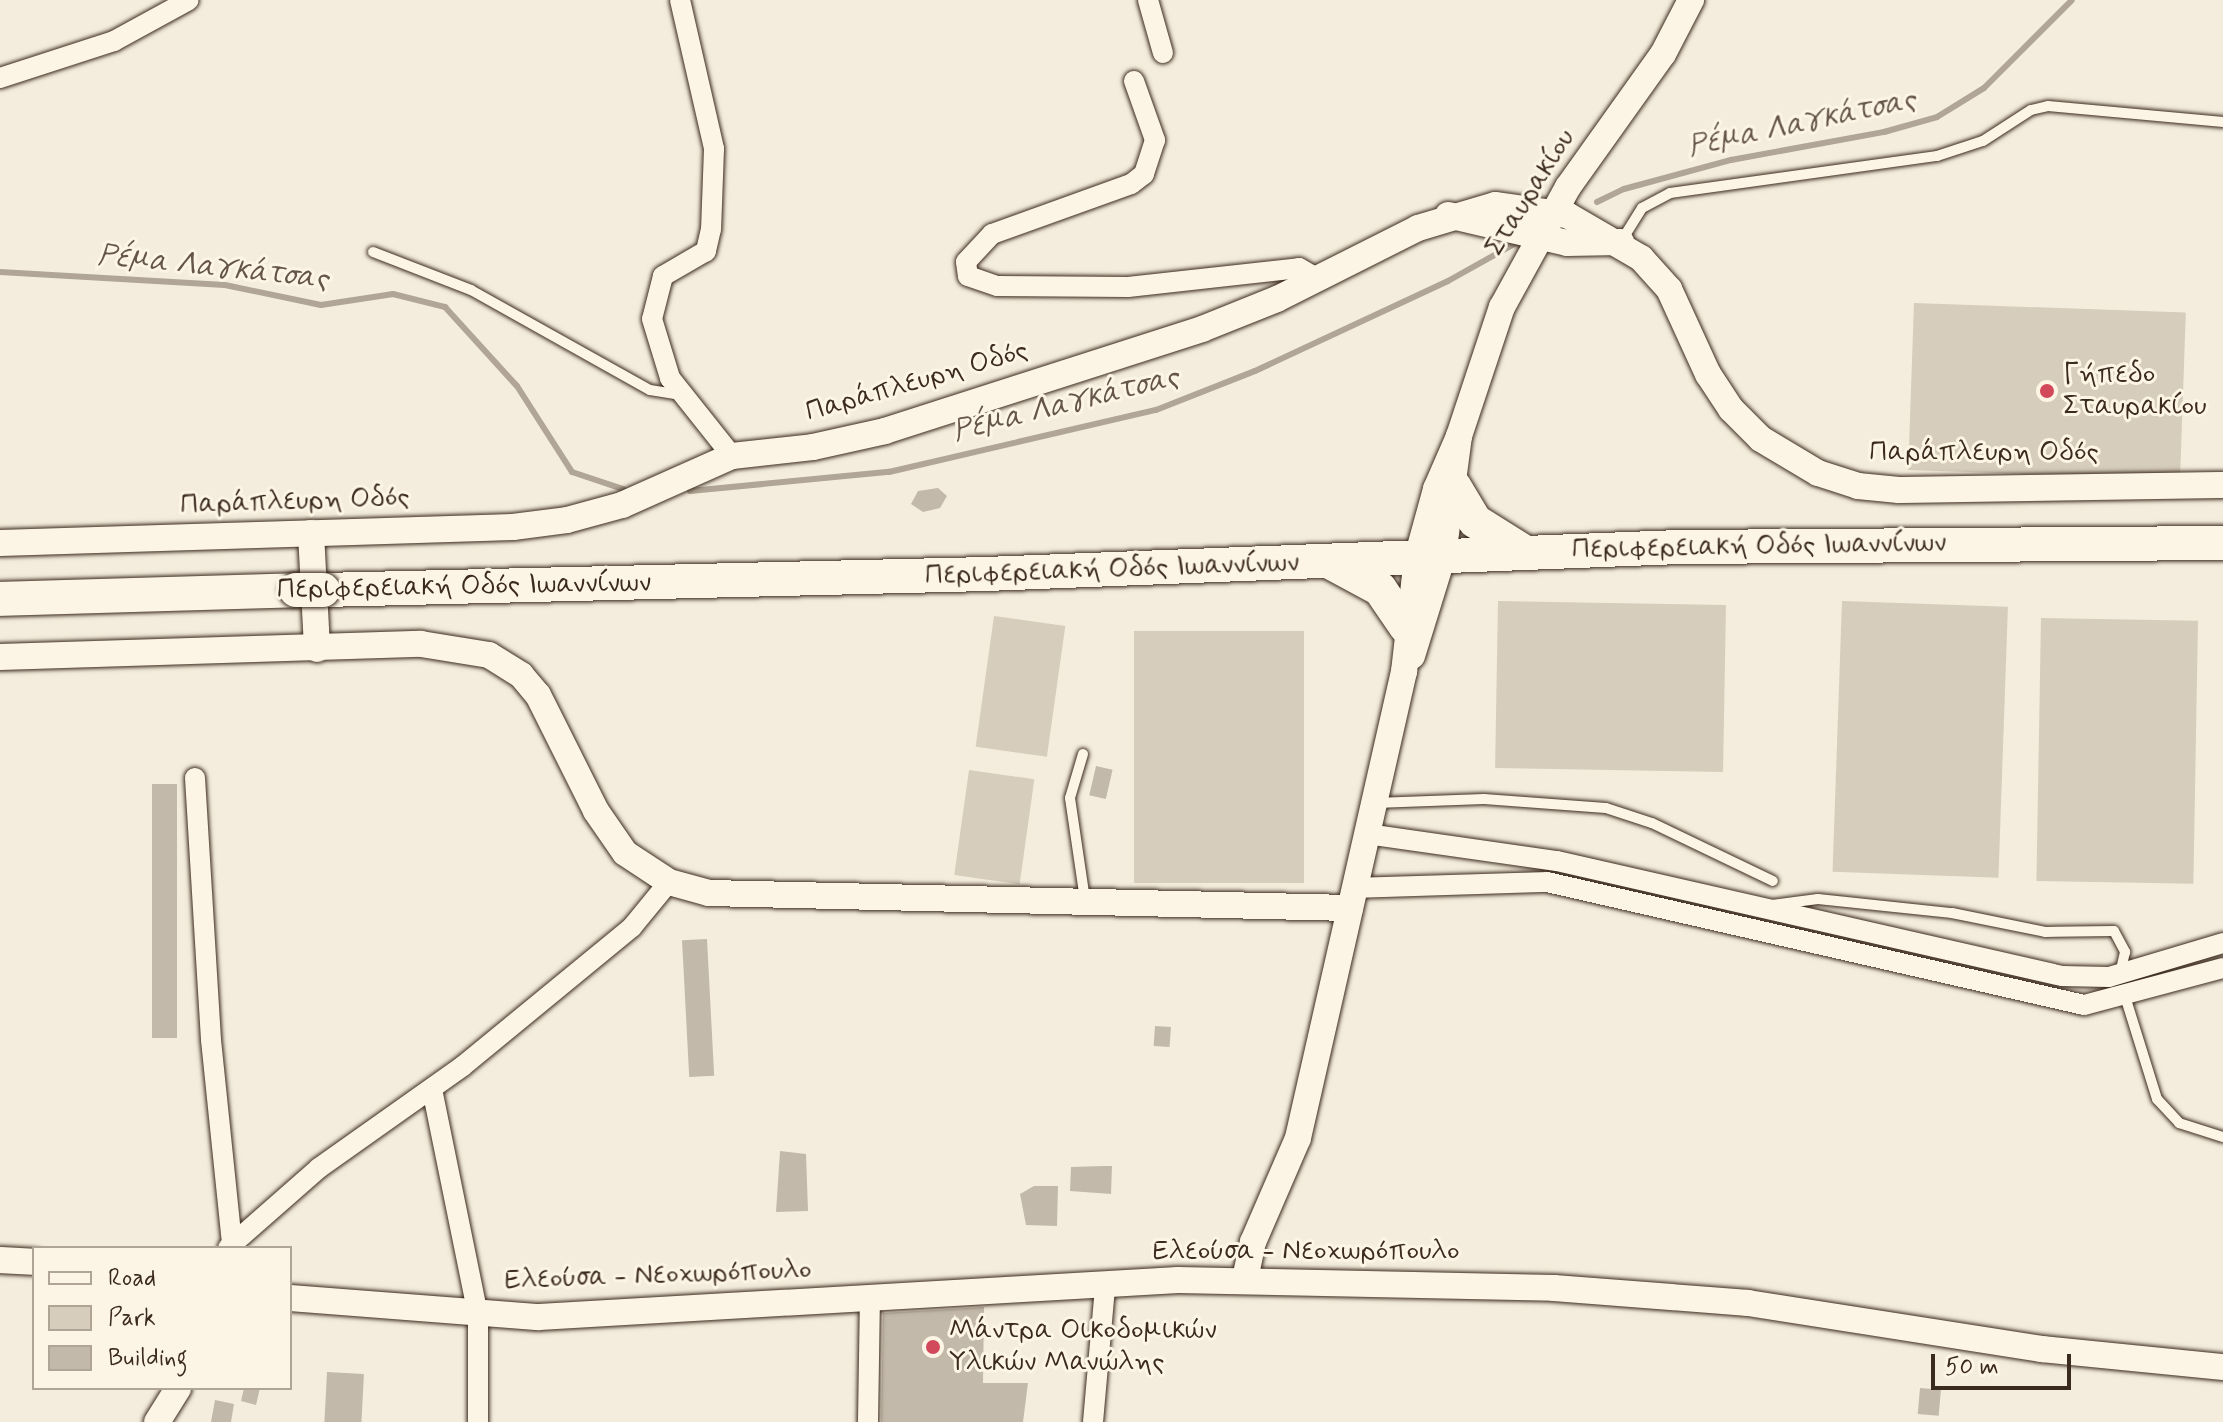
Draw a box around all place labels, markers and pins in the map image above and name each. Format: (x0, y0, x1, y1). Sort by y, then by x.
place label: Γήπεδο Σταυρακίου (2063, 358, 2207, 424)
marker: Γήπεδο Σταυρακίου (2038, 382, 2056, 400)
place label: Μάντρα Οικοδομικών Υλικών Μανώλης (949, 1314, 1217, 1380)
marker: Μάντρα Οικοδομικών Υλικών Μανώλης (924, 1338, 942, 1356)

